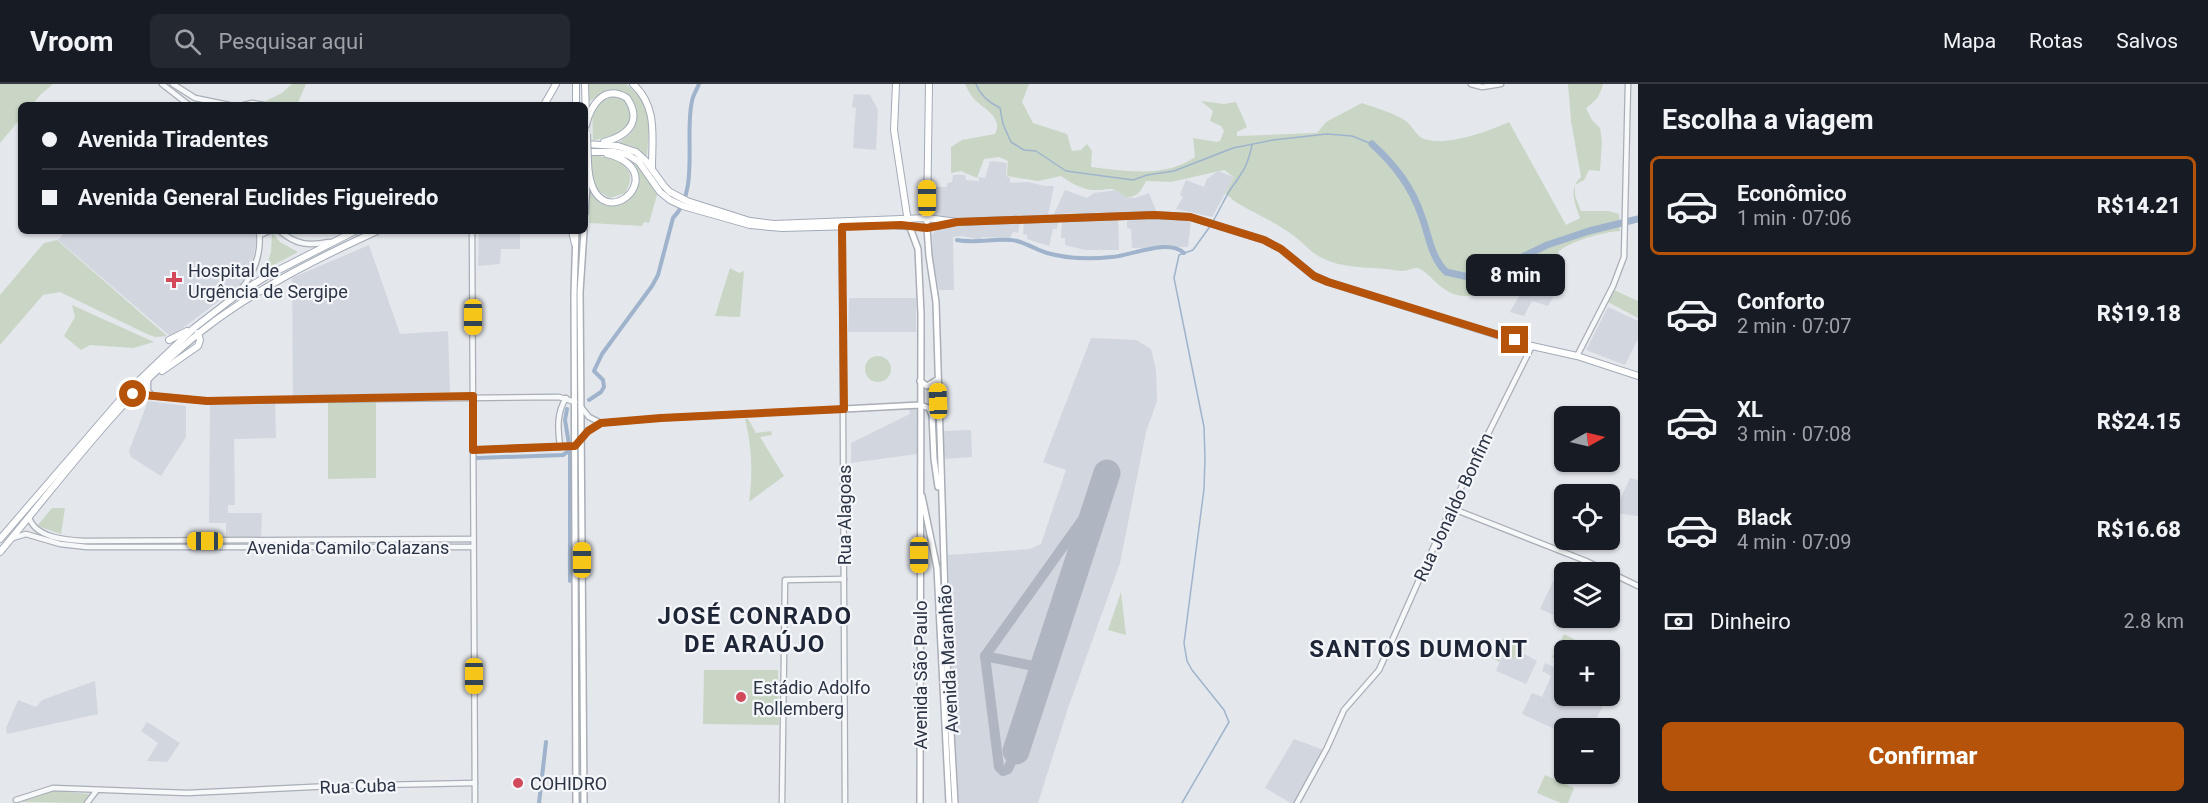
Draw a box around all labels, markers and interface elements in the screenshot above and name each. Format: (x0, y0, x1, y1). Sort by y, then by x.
search box (150, 14, 570, 68)
text: Vroom (30, 25, 114, 58)
icon: search (171, 25, 204, 58)
text: Pesquisar aqui (219, 29, 364, 54)
text: Mapa (1943, 29, 1996, 53)
text: Rotas (2029, 29, 2083, 53)
text: Salvos (2116, 29, 2178, 53)
text: Escolha a viagem (1662, 104, 1874, 136)
text: Avenida Tiradentes (78, 127, 268, 152)
icon: car (1665, 179, 1719, 233)
car (918, 180, 936, 216)
text: Econômico (1737, 181, 1847, 206)
text: Avenida General Euclides Figueiredo (78, 185, 438, 210)
text: R$14.21 (2097, 193, 2181, 218)
text: 1 min · 07:06 (1737, 206, 1852, 230)
callout: 8 min (1466, 253, 1564, 295)
place label: Hospital de Urgência de Sergipe (188, 260, 348, 302)
text: 8 min (1490, 263, 1541, 287)
marker: Hospital de Urgência de Sergipe (165, 271, 183, 289)
icon: car (1665, 287, 1719, 341)
text: Conforto (1737, 289, 1825, 314)
car (464, 299, 482, 335)
text: R$19.18 (2097, 301, 2181, 326)
text: 2 min · 07:07 (1737, 314, 1852, 338)
route end (1501, 326, 1528, 353)
route start (119, 380, 146, 407)
car (928, 383, 948, 419)
icon: car (1665, 395, 1719, 449)
text: XL (1737, 397, 1763, 422)
north arrow (1554, 406, 1620, 472)
map controls (1554, 406, 1620, 784)
text: R$24.15 (2097, 409, 2181, 434)
text: 3 min · 07:08 (1737, 422, 1852, 446)
street label: Rua Jonaldo Bonfim (1409, 429, 1497, 585)
street label: Rua Alagoas (834, 465, 855, 565)
button: locate (1554, 484, 1620, 550)
icon: car (1665, 503, 1719, 557)
text: Black (1737, 505, 1792, 530)
text: R$16.68 (2097, 517, 2181, 542)
text: 4 min · 07:09 (1737, 530, 1852, 554)
car (187, 532, 223, 550)
street label: Avenida Camilo Calazans (247, 537, 449, 558)
car (910, 537, 928, 573)
car (573, 542, 591, 578)
button: layers (1554, 562, 1620, 628)
street label: Avenida Maranhão (934, 584, 962, 734)
street label: Avenida São Paulo (910, 600, 931, 750)
district label: JOSÉ CONRADO DE ARAÚJO (657, 602, 853, 658)
icon: cash (1662, 605, 1695, 638)
text: Dinheiro (1710, 609, 1791, 634)
text: 2.8 km (2124, 609, 2184, 633)
district label: SANTOS DUMONT (1309, 635, 1529, 663)
button: + (1554, 640, 1620, 706)
car (465, 658, 483, 694)
place label: Estádio Adolfo Rollemberg (753, 677, 871, 719)
marker: Estádio Adolfo Rollemberg (734, 690, 748, 704)
button: − (1554, 718, 1620, 784)
button: Confirmar (1662, 722, 2184, 791)
place label: COHIDRO (530, 773, 607, 794)
street label: Rua Cuba (319, 774, 397, 798)
marker: COHIDRO (511, 776, 525, 790)

